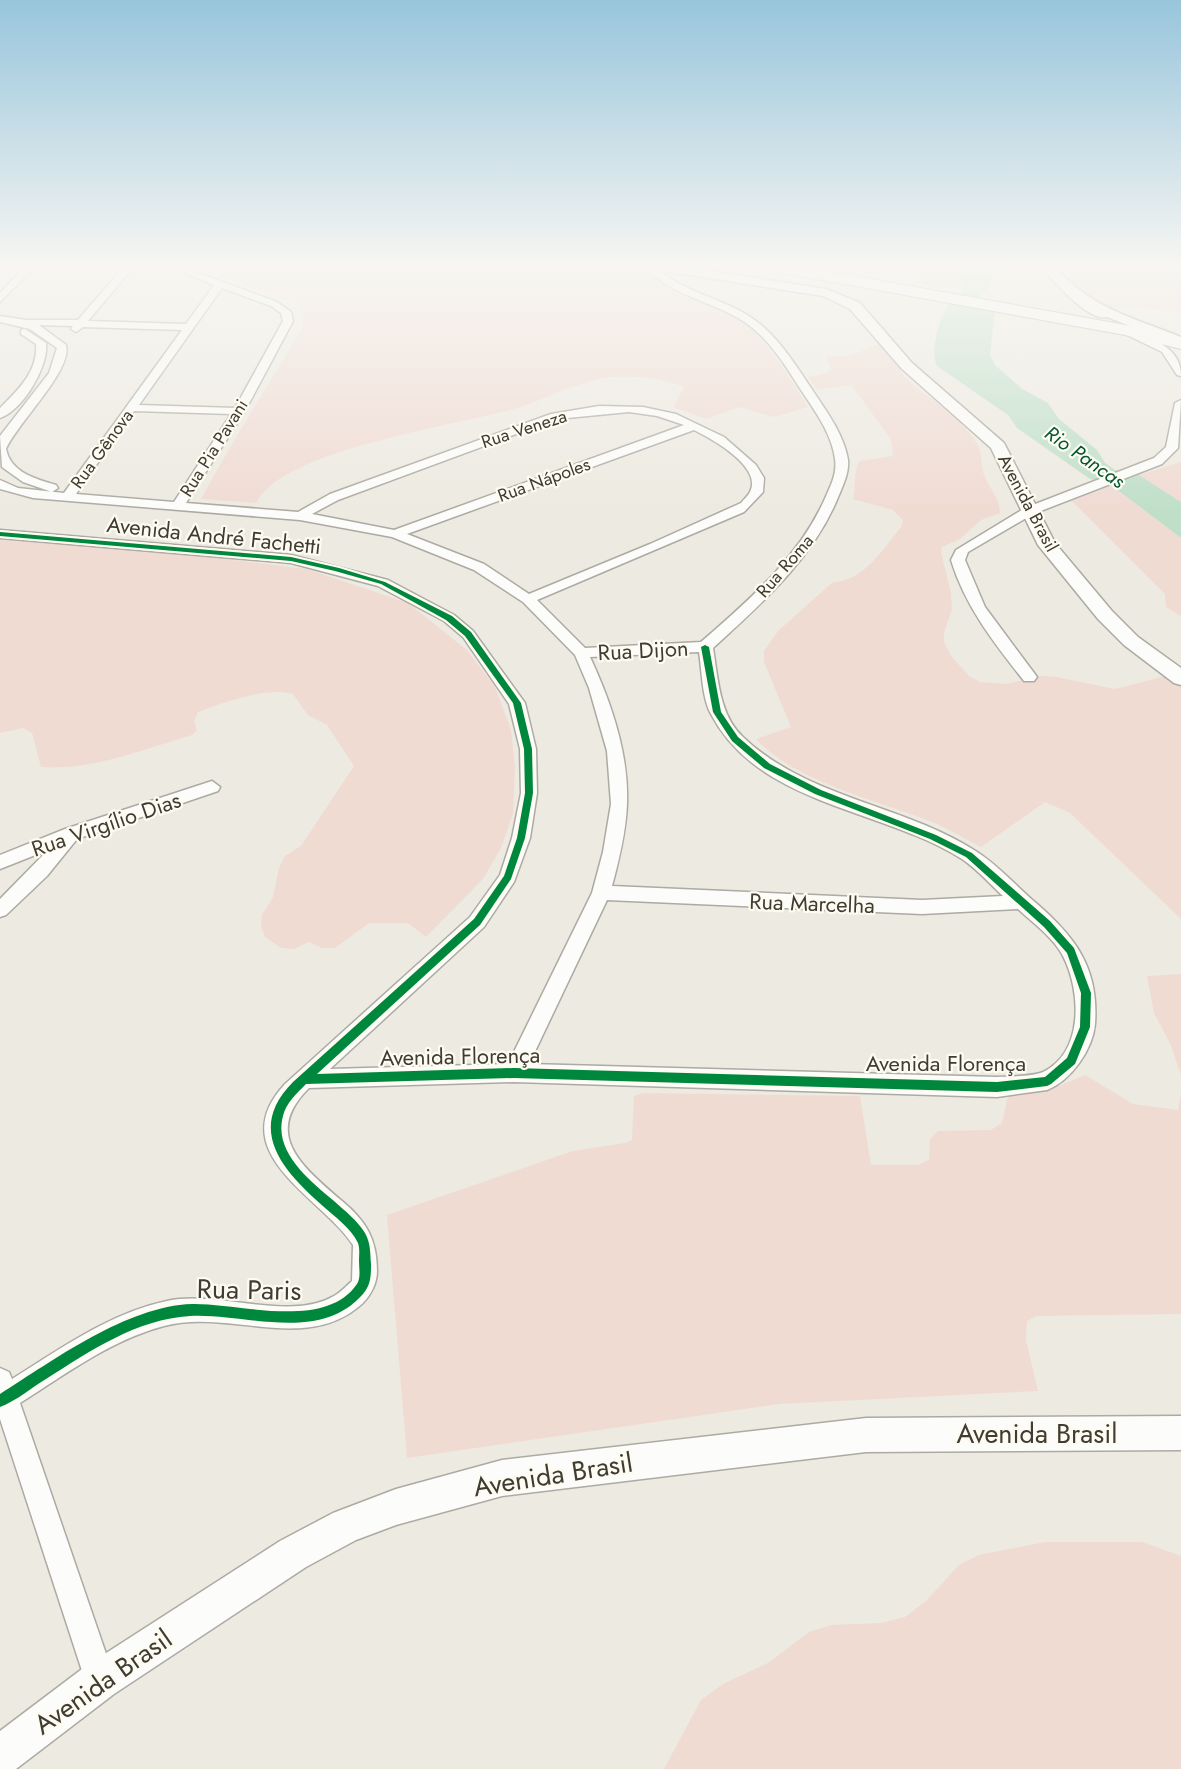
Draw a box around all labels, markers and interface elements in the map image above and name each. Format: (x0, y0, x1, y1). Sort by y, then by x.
street label: Rua Pia Pavani (174, 394, 254, 502)
street label: Rua Veneza (478, 403, 570, 455)
street label: Rua Gênova (64, 404, 140, 494)
water label: Rio Pancas (1039, 419, 1131, 496)
street label: Avenida Brasil (991, 450, 1065, 556)
street label: Rua Nápoles (494, 451, 594, 509)
street label: Avenida André Fachetti (105, 508, 323, 562)
street label: Rua Roma (750, 529, 820, 603)
street label: Rua Dijon (597, 632, 689, 668)
street label: Rua Virgílio Dias (27, 783, 185, 865)
street label: Rua Marcelha (749, 885, 875, 921)
street label: Avenida Florença (380, 1039, 540, 1073)
street label: Avenida Florença (866, 1047, 1026, 1079)
street label: Rua Paris (196, 1269, 302, 1310)
street label: Avenida Brasil (957, 1414, 1117, 1453)
street label: Avenida Brasil (470, 1443, 635, 1506)
street label: Avenida Brasil (26, 1619, 180, 1744)

